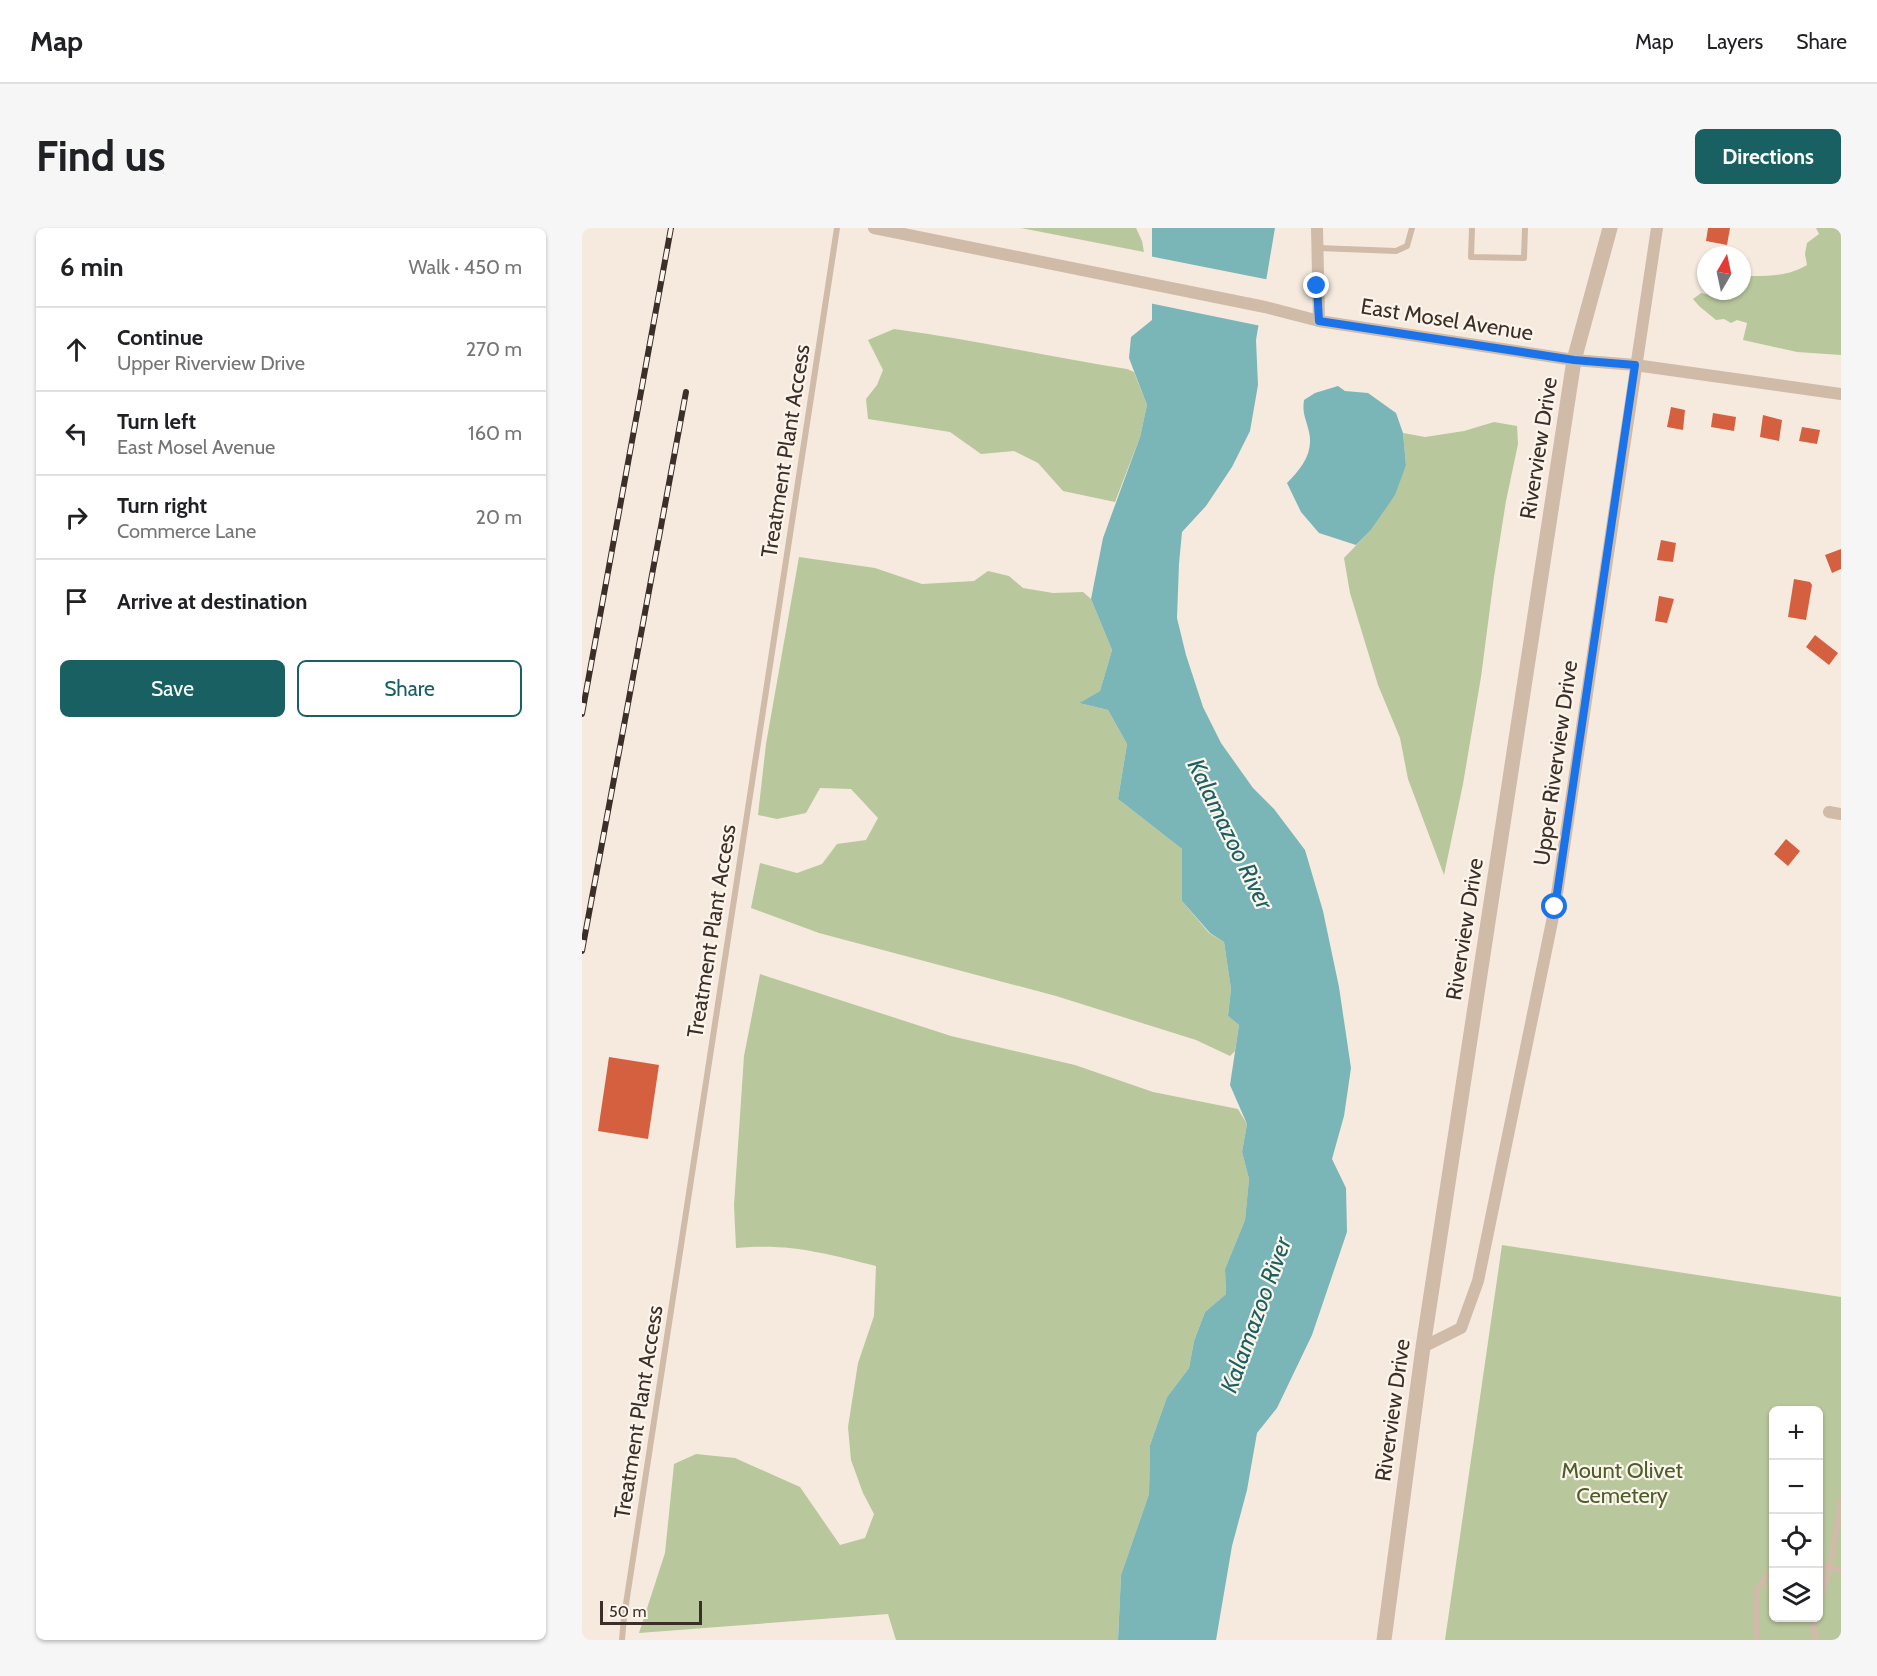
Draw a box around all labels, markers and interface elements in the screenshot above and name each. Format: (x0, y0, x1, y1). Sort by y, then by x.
text: Map (30, 24, 83, 58)
text: Map (1635, 29, 1674, 54)
text: Layers (1707, 29, 1763, 54)
text: Share (1796, 29, 1847, 54)
button: Directions (1695, 129, 1841, 184)
text: Find us (36, 130, 165, 182)
north arrow (1697, 246, 1751, 300)
text: 6 min (60, 251, 124, 283)
text: Walk · 450 m (408, 255, 522, 279)
route end (1303, 272, 1329, 298)
street label: East Mosel Avenue (1359, 293, 1535, 346)
text: Continue (117, 324, 203, 351)
icon: ahead (60, 333, 93, 366)
text: 270 m (466, 337, 522, 361)
street label: Treatment Plant Access (755, 342, 816, 560)
text: Upper Riverview Drive (117, 351, 305, 375)
street label: Riverview Drive (1514, 375, 1563, 521)
text: Turn left (117, 408, 196, 435)
icon: left (60, 417, 93, 450)
text: 160 m (468, 421, 522, 445)
text: East Mosel Avenue (117, 435, 275, 459)
text: Turn right (117, 492, 207, 519)
icon: right (60, 501, 93, 534)
text: 20 m (476, 505, 522, 529)
text: Commerce Lane (117, 519, 256, 543)
icon: arrive (60, 585, 93, 618)
text: Arrive at destination (117, 588, 307, 615)
street label: Upper Riverview Drive (1528, 659, 1583, 867)
button: Save (60, 660, 285, 717)
button: Share (297, 660, 522, 717)
water label: Kalamazoo River (1182, 754, 1280, 915)
street label: Treatment Plant Access (681, 822, 742, 1040)
street label: Riverview Drive (1440, 856, 1489, 1002)
route start (1541, 893, 1567, 919)
water label: Kalamazoo River (1214, 1231, 1298, 1397)
street label: Treatment Plant Access (608, 1303, 669, 1521)
street label: Riverview Drive (1369, 1337, 1416, 1483)
map controls (1769, 1406, 1823, 1622)
button: + (1769, 1406, 1823, 1460)
park label: Mount Olivet Cemetery (1561, 1457, 1683, 1509)
button: − (1769, 1460, 1823, 1514)
button: locate (1769, 1514, 1823, 1568)
button: layers (1769, 1568, 1823, 1622)
scale bar (600, 1598, 702, 1626)
text: 50 m (609, 1602, 646, 1621)

